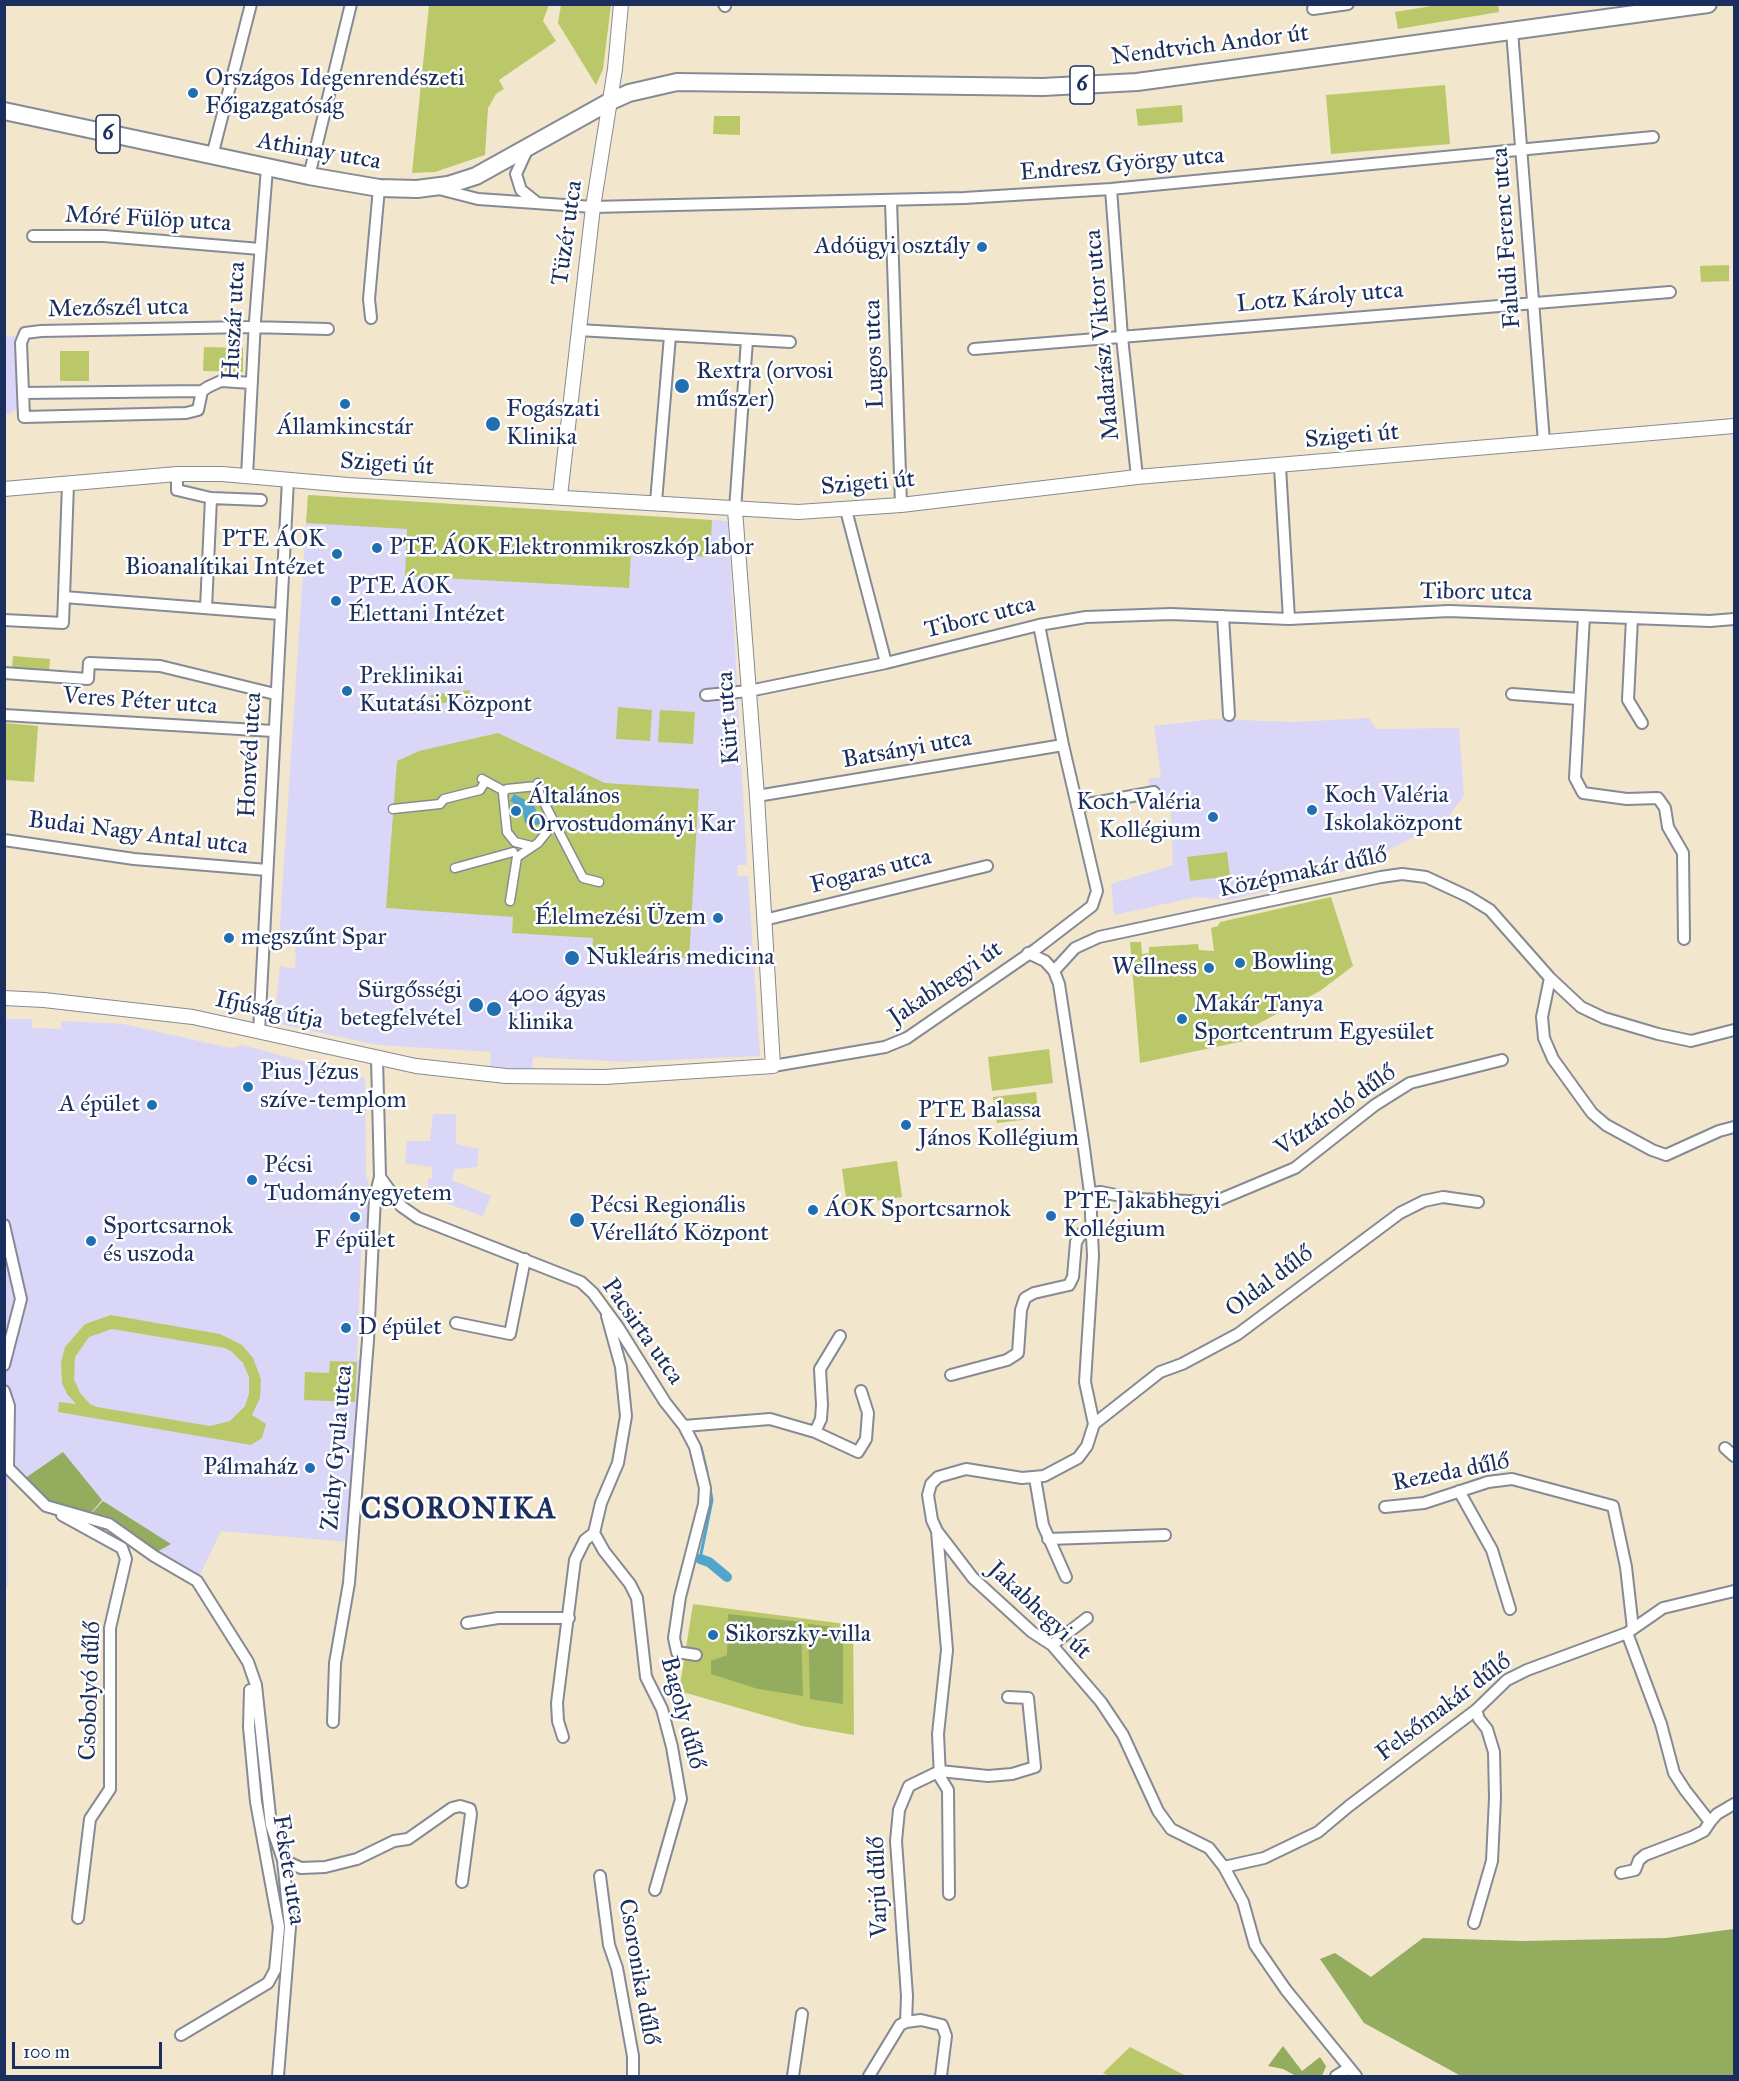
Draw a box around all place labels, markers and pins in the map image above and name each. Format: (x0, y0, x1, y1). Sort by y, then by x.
place label: Országos Idegenrendészeti Főigazgatóság (205, 65, 465, 121)
marker: Országos Idegenrendészeti Főigazgatóság (186, 86, 200, 100)
place label: Adóügyi osztály (815, 233, 970, 261)
marker: Adóügyi osztály (975, 240, 989, 254)
place label: Rextra (orvosi műszer) (696, 358, 833, 414)
marker: Rextra (orvosi műszer) (673, 377, 691, 395)
place label: Fogászati Klinika (506, 396, 600, 452)
marker: Államkincstár (338, 397, 352, 411)
place label: Államkincstár (277, 414, 413, 442)
marker: Fogászati Klinika (484, 415, 502, 433)
place label: PTE ÁOK Bioanalítikai Intézet (125, 526, 325, 582)
place label: PTE ÁOK Elektronmikroszkóp labor (389, 534, 754, 562)
marker: PTE ÁOK Elektronmikroszkóp labor (370, 541, 384, 555)
marker: PTE ÁOK Bioanalítikai Intézet (330, 547, 344, 561)
place label: PTE ÁOK Élettani Intézet (348, 573, 505, 629)
marker: PTE ÁOK Élettani Intézet (329, 594, 343, 608)
place label: Preklinikai Kutatási Központ (359, 663, 532, 719)
marker: Preklinikai Kutatási Központ (340, 684, 354, 698)
place label: Koch Valéria Iskolaközpont (1324, 782, 1462, 838)
place label: Általános Orvostudományi Kar (528, 783, 736, 839)
place label: Koch Valéria Kollégium (1076, 789, 1201, 845)
marker: Koch Valéria Iskolaközpont (1305, 803, 1319, 817)
marker: Általános Orvostudományi Kar (509, 804, 523, 818)
marker: Koch Valéria Kollégium (1206, 810, 1220, 824)
place label: Élelmezési Üzem (535, 904, 706, 932)
marker: Élelmezési Üzem (711, 911, 725, 925)
place label: megszűnt Spar (241, 924, 386, 952)
marker: megszűnt Spar (222, 931, 236, 945)
place label: Nukleáris medicina (586, 944, 774, 972)
marker: Nukleáris medicina (563, 949, 581, 967)
place label: Bowling (1252, 949, 1333, 977)
place label: Wellness (1112, 954, 1197, 982)
marker: Bowling (1233, 956, 1247, 970)
marker: Wellness (1202, 961, 1216, 975)
place label: Sürgősségi betegfelvétel (340, 977, 462, 1033)
place label: 400 ágyas klinika (508, 981, 606, 1037)
place label: Makár Tanya Sportcentrum Egyesület (1194, 991, 1434, 1047)
marker: Sürgősségi betegfelvétel (467, 996, 485, 1014)
marker: 400 ágyas klinika (485, 1000, 503, 1018)
marker: Makár Tanya Sportcentrum Egyesület (1175, 1012, 1189, 1026)
place label: Pius Jézus szíve-templom (260, 1059, 407, 1115)
marker: Pius Jézus szíve-templom (241, 1080, 255, 1094)
place label: A épület (59, 1091, 140, 1119)
place label: PTE Balassa János Kollégium (918, 1097, 1079, 1153)
marker: A épület (145, 1098, 159, 1112)
marker: PTE Balassa János Kollégium (899, 1118, 913, 1132)
place label: Pécsi Tudományegyetem (264, 1152, 452, 1208)
marker: Pécsi Tudományegyetem (245, 1173, 259, 1187)
place label: PTE Jakabhegyi Kollégium (1063, 1188, 1220, 1244)
place label: Pécsi Regionális Vérellátó Központ (590, 1192, 769, 1248)
place label: ÁOK Sportcsarnok (825, 1196, 1011, 1224)
marker: ÁOK Sportcsarnok (806, 1203, 820, 1217)
marker: PTE Jakabhegyi Kollégium (1044, 1209, 1058, 1223)
marker: F épület (348, 1210, 362, 1224)
marker: Pécsi Regionális Vérellátó Központ (568, 1211, 586, 1229)
place label: Sportcsarnok és uszoda (103, 1213, 233, 1269)
place label: F épület (315, 1227, 395, 1255)
marker: Sportcsarnok és uszoda (84, 1234, 98, 1248)
place label: D épület (358, 1314, 442, 1342)
marker: D épület (339, 1321, 353, 1335)
place label: Pálmaház (203, 1454, 298, 1482)
marker: Pálmaház (303, 1461, 317, 1475)
place label: Sikorszky-villa (725, 1621, 871, 1649)
marker: Sikorszky-villa (706, 1628, 720, 1642)

